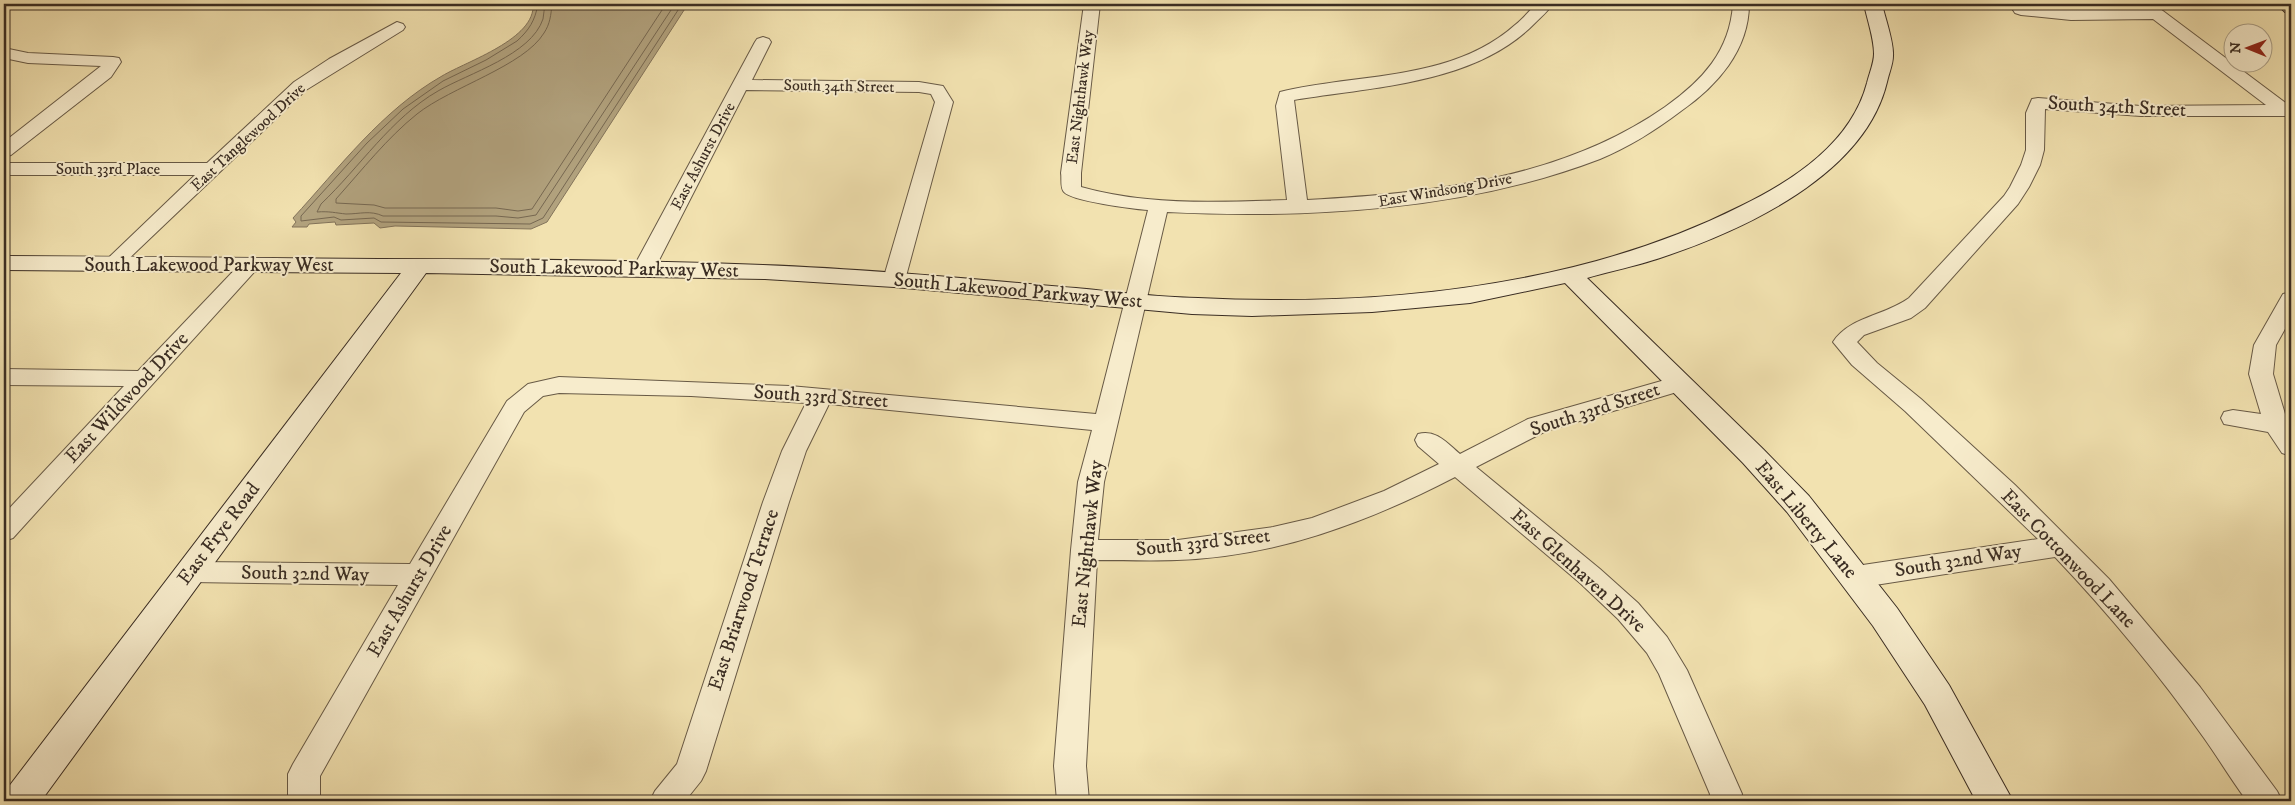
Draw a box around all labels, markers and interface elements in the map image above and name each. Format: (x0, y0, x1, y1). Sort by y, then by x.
north arrow (2222, 22, 2272, 72)
street label: East Nighthawk Way (1062, 29, 1098, 165)
text: N (2227, 41, 2245, 54)
street label: South 34th Street (783, 75, 895, 97)
street label: East Tanglewood Drive (186, 78, 310, 195)
street label: South 34th Street (2047, 91, 2187, 123)
street label: East Ashurst Drive (666, 98, 740, 213)
street label: South 33rd Place (56, 159, 161, 179)
street label: East Windsong Drive (1377, 168, 1514, 212)
street label: South Lakewood Parkway West (84, 253, 334, 278)
street label: South Lakewood Parkway West (489, 254, 739, 284)
street label: South Lakewood Parkway West (893, 268, 1143, 314)
street label: East Wildwood Drive (60, 327, 194, 469)
street label: South 33rd Street (1527, 377, 1663, 443)
street label: South 33rd Street (753, 380, 889, 414)
street label: East Liberty Lane (1749, 456, 1863, 584)
street label: East Nighthawk Way (1067, 459, 1109, 629)
street label: East Frye Road (172, 478, 266, 590)
street label: East Cottonwood Lane (1995, 484, 2141, 634)
street label: East Glenhaven Drive (1505, 504, 1651, 638)
street label: East Briarwood Terrace (703, 506, 785, 694)
street label: East Ashurst Drive (362, 520, 458, 662)
street label: South 33rd Street (1135, 524, 1271, 562)
street label: South 32nd Way (1893, 539, 2024, 583)
street label: South 32nd Way (241, 560, 370, 588)

